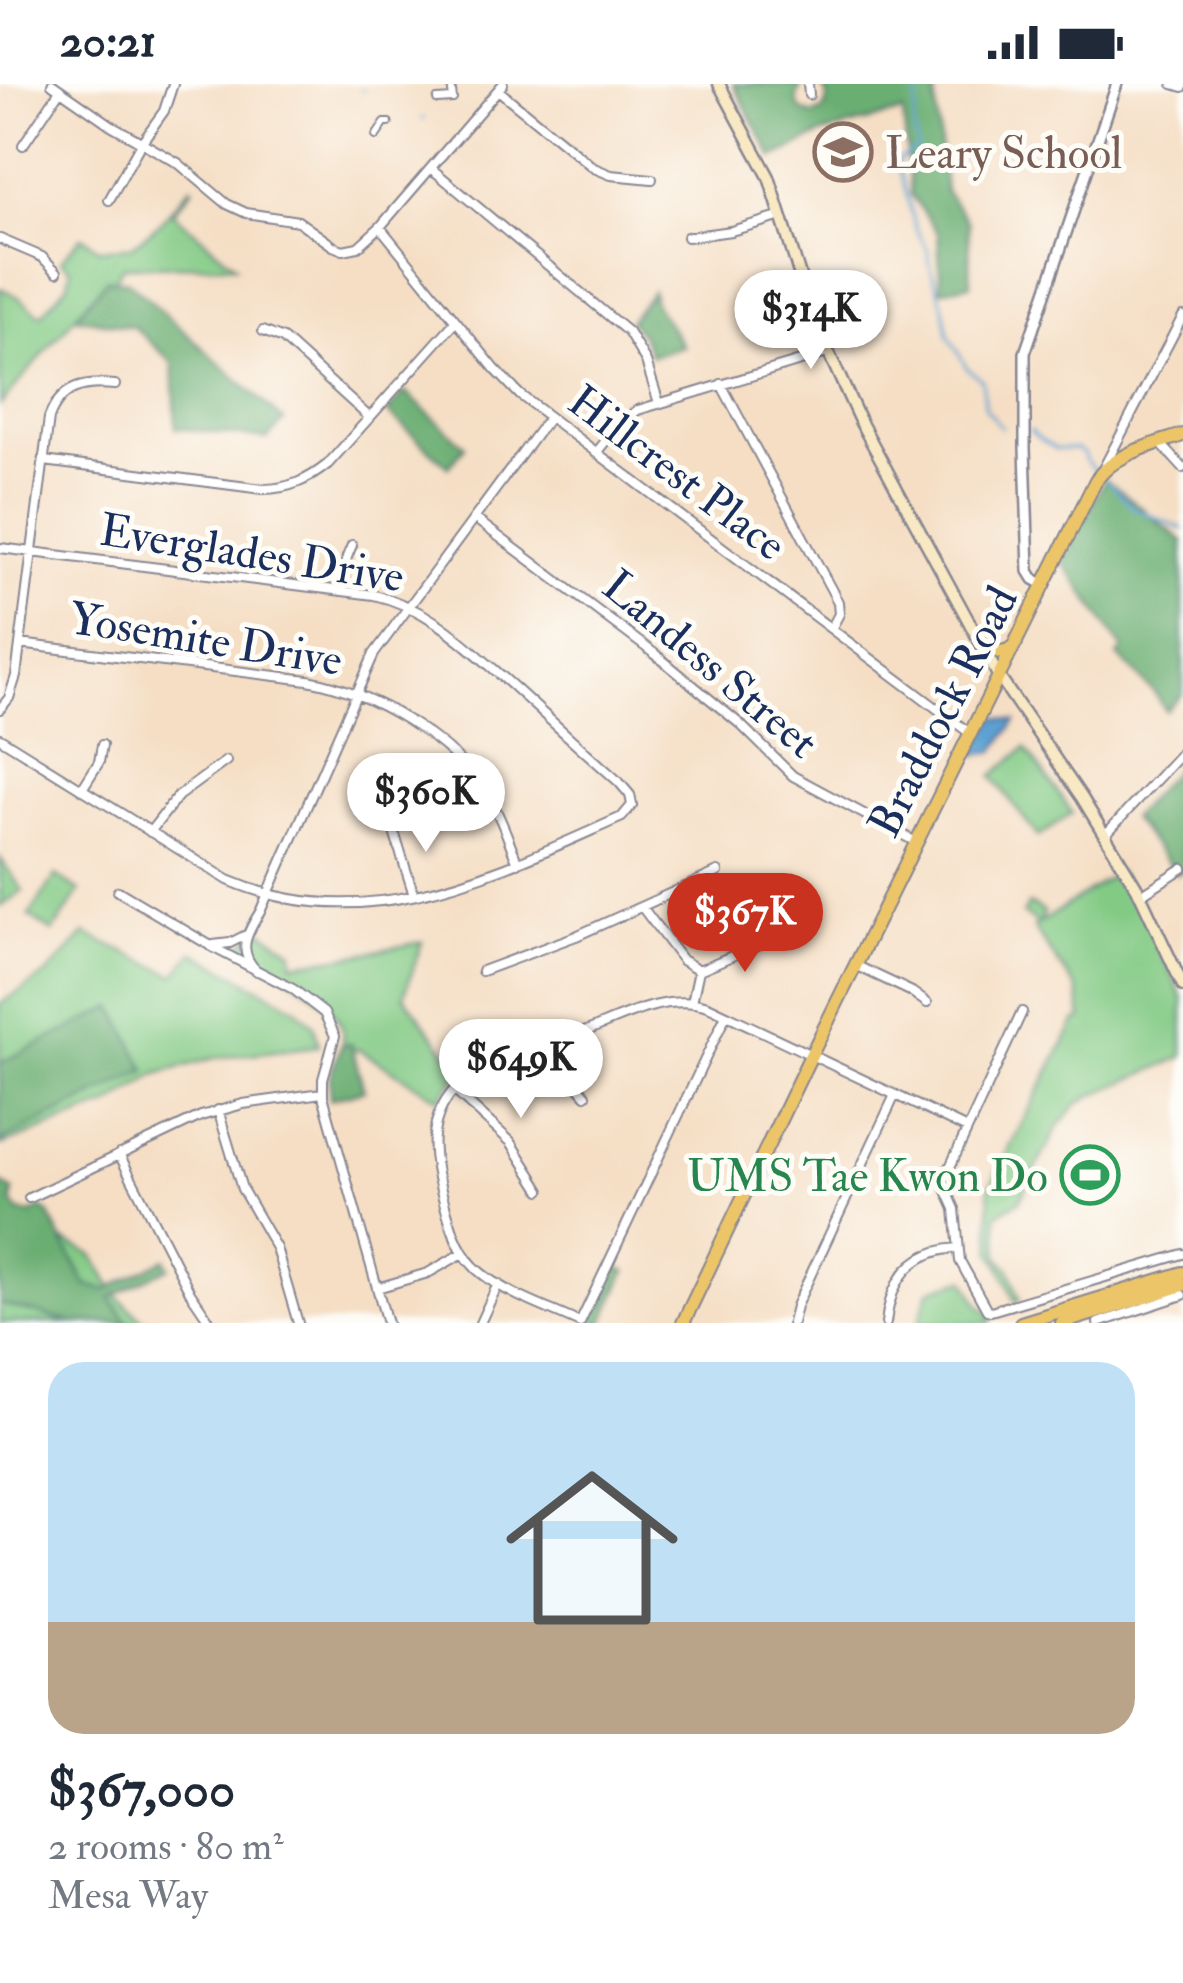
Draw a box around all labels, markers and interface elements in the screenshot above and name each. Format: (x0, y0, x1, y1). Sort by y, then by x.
text: 20:21 (60, 14, 156, 70)
school or university icon: Leary School (812, 121, 874, 183)
place label: Leary School (885, 126, 1122, 182)
pin: $314K (727, 270, 895, 372)
text: $314K (761, 284, 861, 333)
street label: Hillcrest Place (557, 374, 797, 574)
street label: Everglades Drive (96, 502, 408, 606)
street label: Landess Street (591, 558, 829, 771)
street label: Braddock Road (857, 577, 1031, 847)
street label: Yosemite Drive (66, 591, 346, 689)
pin: $360K (342, 753, 510, 855)
text: $360K (374, 767, 478, 816)
pin: $367K (661, 873, 829, 975)
text: $367K (694, 887, 796, 936)
pin: $649K (437, 1019, 605, 1121)
text: $649K (466, 1033, 576, 1082)
sports icon: UMS Tae Kwon Do (1059, 1144, 1121, 1206)
place label: UMS Tae Kwon Do (687, 1149, 1048, 1205)
icon: home (484, 1440, 700, 1656)
text: $367,000 (48, 1758, 235, 1822)
text: 2 rooms · 80 m² (48, 1822, 283, 1871)
text: Mesa Way (48, 1871, 208, 1920)

